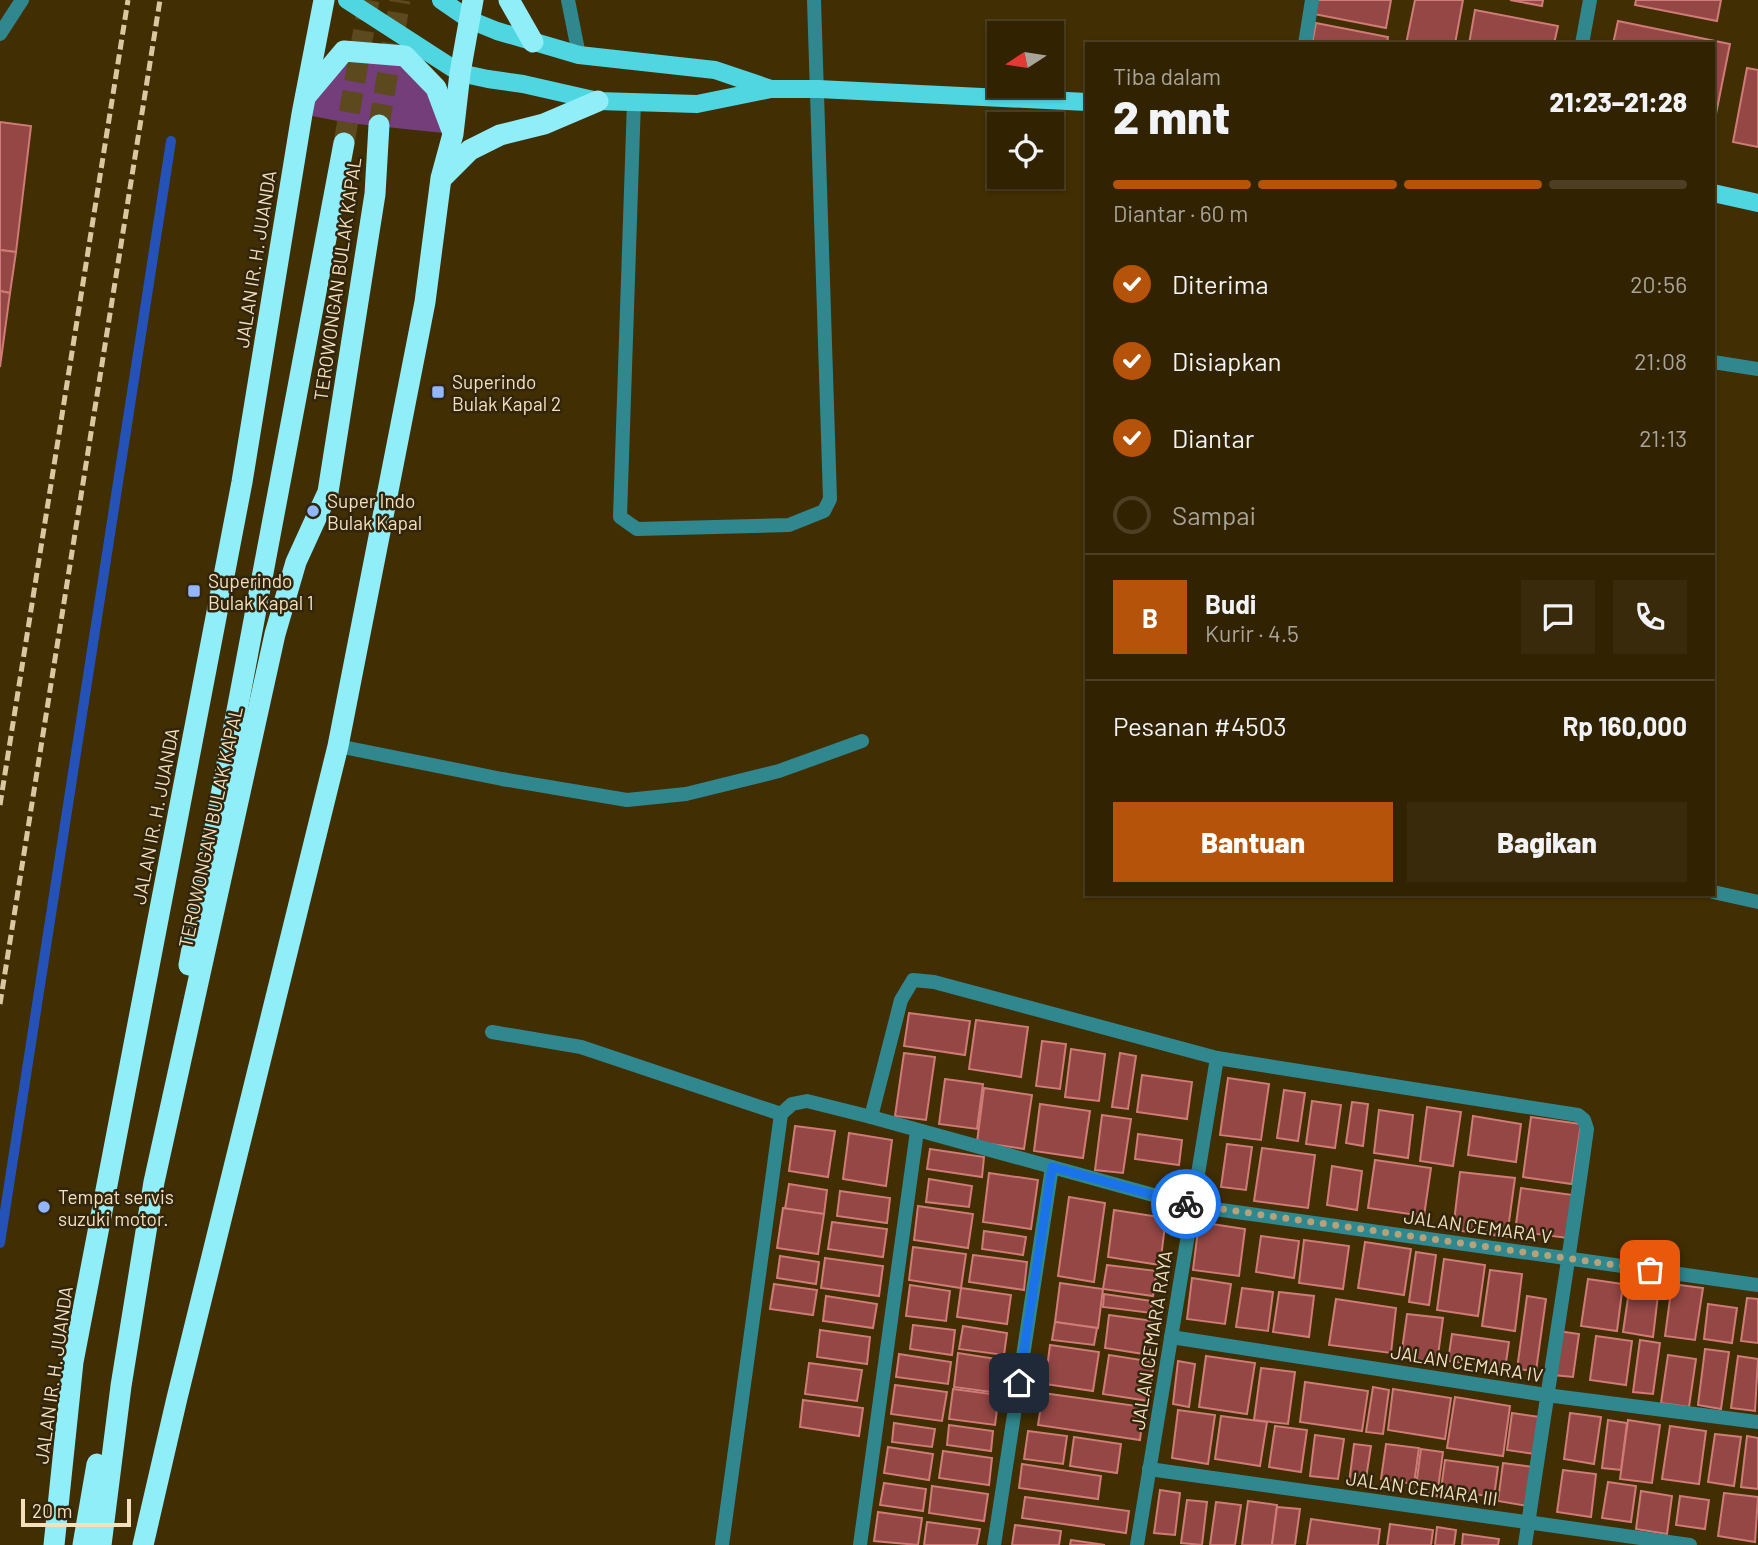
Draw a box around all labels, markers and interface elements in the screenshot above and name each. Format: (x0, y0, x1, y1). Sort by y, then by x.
north arrow (987, 21, 1064, 98)
map controls (987, 21, 1064, 189)
text: Tiba dalam (1113, 62, 1221, 90)
text: 21:23–21:28 (1550, 86, 1687, 117)
text: 2 mnt (1113, 88, 1230, 143)
button: locate (987, 112, 1064, 189)
street label: TEROWONGAN BULAK KAPAL (309, 155, 366, 402)
street label: JALAN IR. H. JUANDA (230, 169, 280, 349)
text: Diantar · 60 m (1113, 199, 1248, 227)
icon: check (1113, 265, 1151, 303)
text: Diterima (1172, 268, 1269, 299)
text: 20:56 (1630, 270, 1687, 298)
icon: check (1113, 342, 1151, 380)
text: Disiapkan (1172, 345, 1282, 376)
text: 21:08 (1634, 347, 1687, 375)
place label: Superindo Bulak Kapal 2 (452, 370, 561, 415)
marker: Superindo Bulak Kapal 2 (430, 384, 446, 400)
icon: check (1113, 419, 1151, 457)
text: Diantar (1172, 422, 1254, 453)
text: 21:13 (1639, 424, 1687, 452)
place label: Super Indo Bulak Kapal (327, 489, 422, 534)
text: Sampai (1172, 499, 1256, 530)
marker: Super Indo Bulak Kapal (305, 503, 321, 519)
place label: Superindo Bulak Kapal 1 (208, 569, 314, 614)
button: chat (1521, 580, 1595, 654)
button: phone (1613, 580, 1687, 654)
marker: Superindo Bulak Kapal 1 (186, 583, 202, 599)
text: Budi (1205, 588, 1256, 619)
text: B (1142, 602, 1158, 633)
text: Kurir · 4.5 (1205, 619, 1299, 647)
street label: TEROWONGAN BULAK KAPAL (173, 704, 247, 950)
text: Pesanan #4503 (1113, 710, 1287, 741)
text: Rp 160,000 (1562, 710, 1687, 741)
street label: JALAN IR. H. JUANDA (127, 726, 183, 906)
button: Bantuan (1113, 802, 1393, 882)
button: Bagikan (1407, 802, 1687, 882)
courier (1151, 1169, 1221, 1239)
place label: Tempat servis suzuki motor. (58, 1185, 174, 1230)
icon: bike (1167, 1185, 1205, 1223)
marker: Tempat servis suzuki motor. (36, 1199, 52, 1215)
street label: JALAN CEMARA V (1403, 1204, 1553, 1248)
pin (1620, 1240, 1680, 1300)
street label: JALAN CEMARA RAYA (1125, 1249, 1177, 1431)
icon: bag (1631, 1251, 1669, 1289)
street label: JALAN IR. H. JUANDA (29, 1285, 77, 1465)
street label: JALAN CEMARA IV (1389, 1340, 1545, 1386)
pin (989, 1353, 1049, 1413)
icon: home (1000, 1364, 1038, 1402)
street label: JALAN CEMARA III (1345, 1466, 1499, 1510)
scale bar (21, 1496, 131, 1528)
text: 20 m (32, 1499, 72, 1522)

